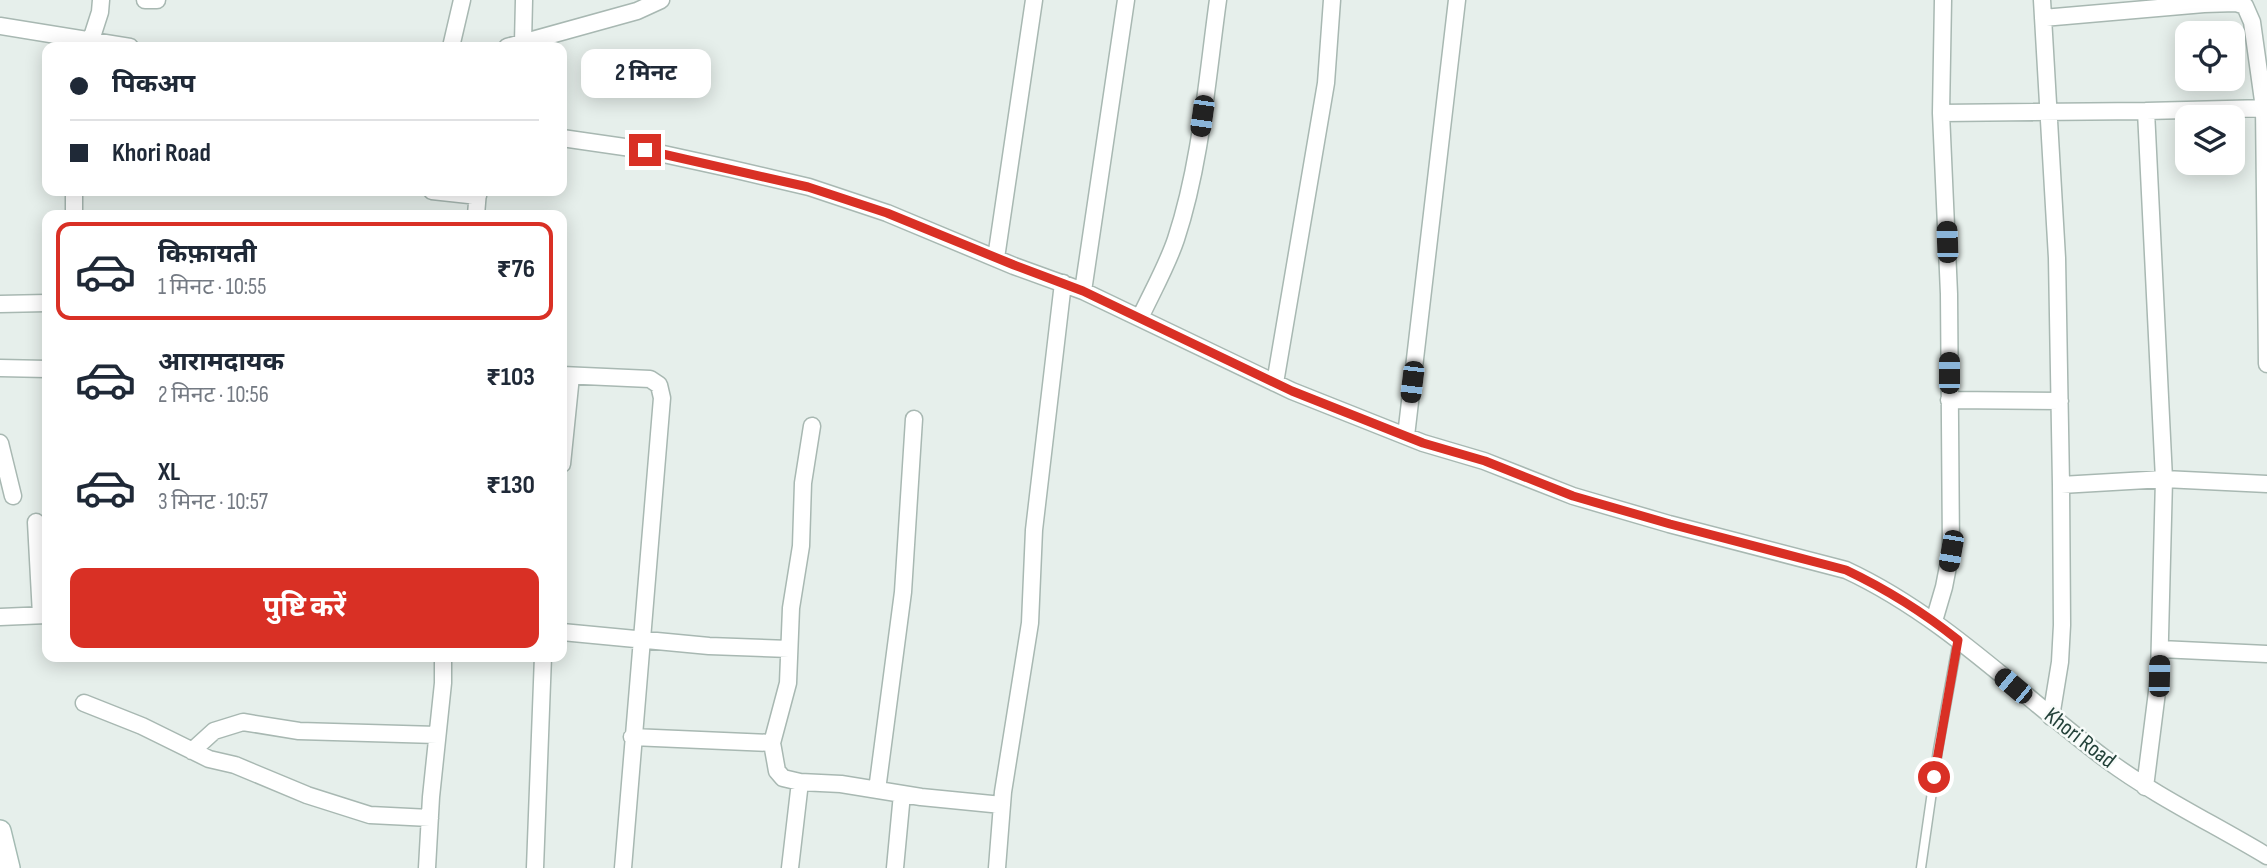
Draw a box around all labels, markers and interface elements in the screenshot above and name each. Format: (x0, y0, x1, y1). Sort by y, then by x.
map controls (2175, 21, 2245, 175)
button: locate (2175, 21, 2245, 91)
callout: 2 मिनट (580, 48, 710, 97)
text: 2 मिनट (615, 59, 677, 87)
text: पिकअप (112, 69, 195, 100)
car (1189, 94, 1216, 138)
button: layers (2175, 105, 2245, 175)
route end (629, 134, 661, 166)
text: Khori Road (112, 138, 211, 169)
car (1936, 221, 1959, 263)
text: किफ़ायती (158, 239, 257, 270)
icon: car (74, 240, 137, 303)
text: ₹76 (497, 254, 535, 285)
text: 1 मिनट · 10:55 (158, 273, 267, 301)
text: आरामदायक (158, 347, 284, 378)
icon: car (74, 348, 137, 411)
car (1939, 352, 1960, 394)
car (1400, 360, 1425, 404)
text: ₹103 (486, 362, 535, 393)
text: 2 मिनट · 10:56 (158, 381, 269, 409)
icon: car (74, 456, 137, 519)
text: XL (158, 457, 180, 488)
text: ₹130 (486, 470, 535, 501)
text: 3 मिनट · 10:57 (158, 488, 268, 516)
car (1938, 528, 1965, 574)
button: पुष्टि करें (70, 568, 539, 648)
car (2149, 655, 2170, 697)
car (1991, 664, 2036, 708)
street label: Khori Road (2039, 702, 2121, 774)
route start (1918, 761, 1950, 793)

